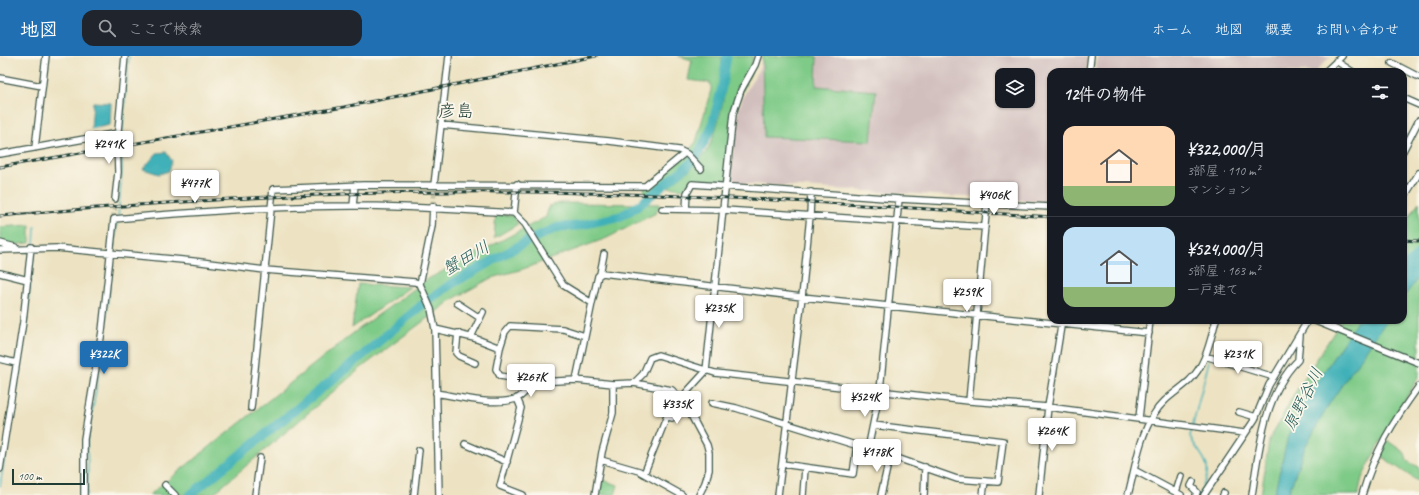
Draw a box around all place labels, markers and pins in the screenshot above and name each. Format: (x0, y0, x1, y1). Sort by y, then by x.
pin: ¥241K (81, 131, 137, 165)
pin: ¥477K (167, 170, 223, 204)
pin: ¥406K (966, 182, 1022, 216)
pin: ¥259K (939, 279, 995, 313)
pin: ¥235K (691, 295, 747, 329)
pin: ¥322K (76, 341, 132, 375)
pin: ¥231K (1210, 341, 1266, 375)
pin: ¥267K (503, 364, 559, 398)
pin: ¥524K (837, 384, 893, 418)
pin: ¥335K (649, 391, 705, 425)
pin: ¥264K (1024, 418, 1080, 452)
pin: ¥178K (849, 439, 905, 473)

